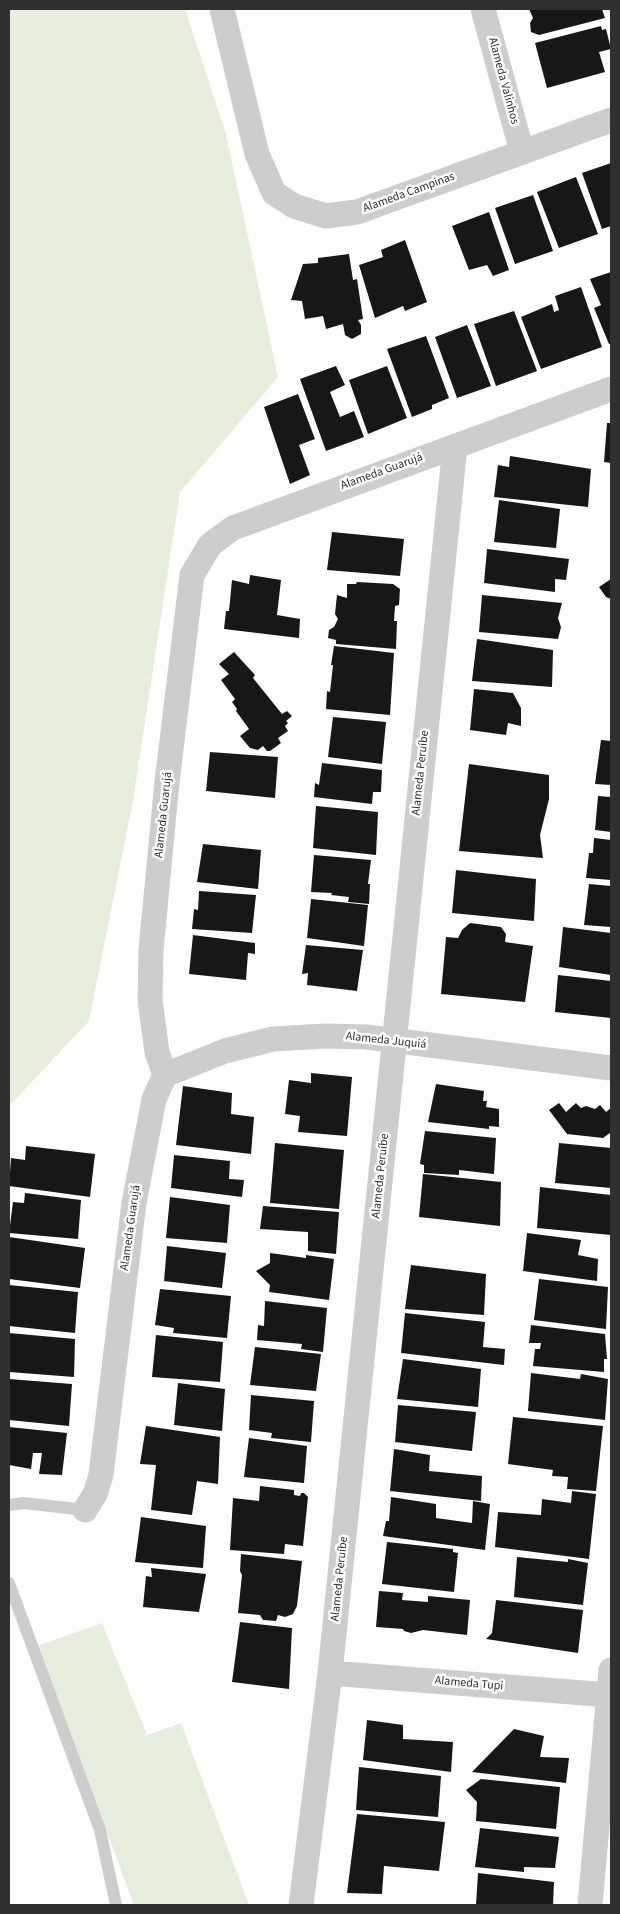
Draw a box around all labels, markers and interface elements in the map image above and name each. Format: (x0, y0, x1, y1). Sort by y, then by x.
street label: Alameda Valinhos (485, 36, 521, 126)
street label: Alameda Campinas (361, 170, 457, 216)
street label: Alameda Guarujá (339, 450, 425, 494)
street label: Alameda Peruíbe (409, 730, 433, 816)
street label: Alameda Guarujá (152, 771, 176, 859)
street label: Alameda Juquiá (345, 1030, 427, 1052)
street label: Alameda Peruíbe (369, 1133, 393, 1219)
street label: Alameda Guarujá (118, 1184, 144, 1272)
street label: Alameda Peruíbe (328, 1536, 352, 1622)
street label: Alameda Tupi (434, 1674, 504, 1694)

